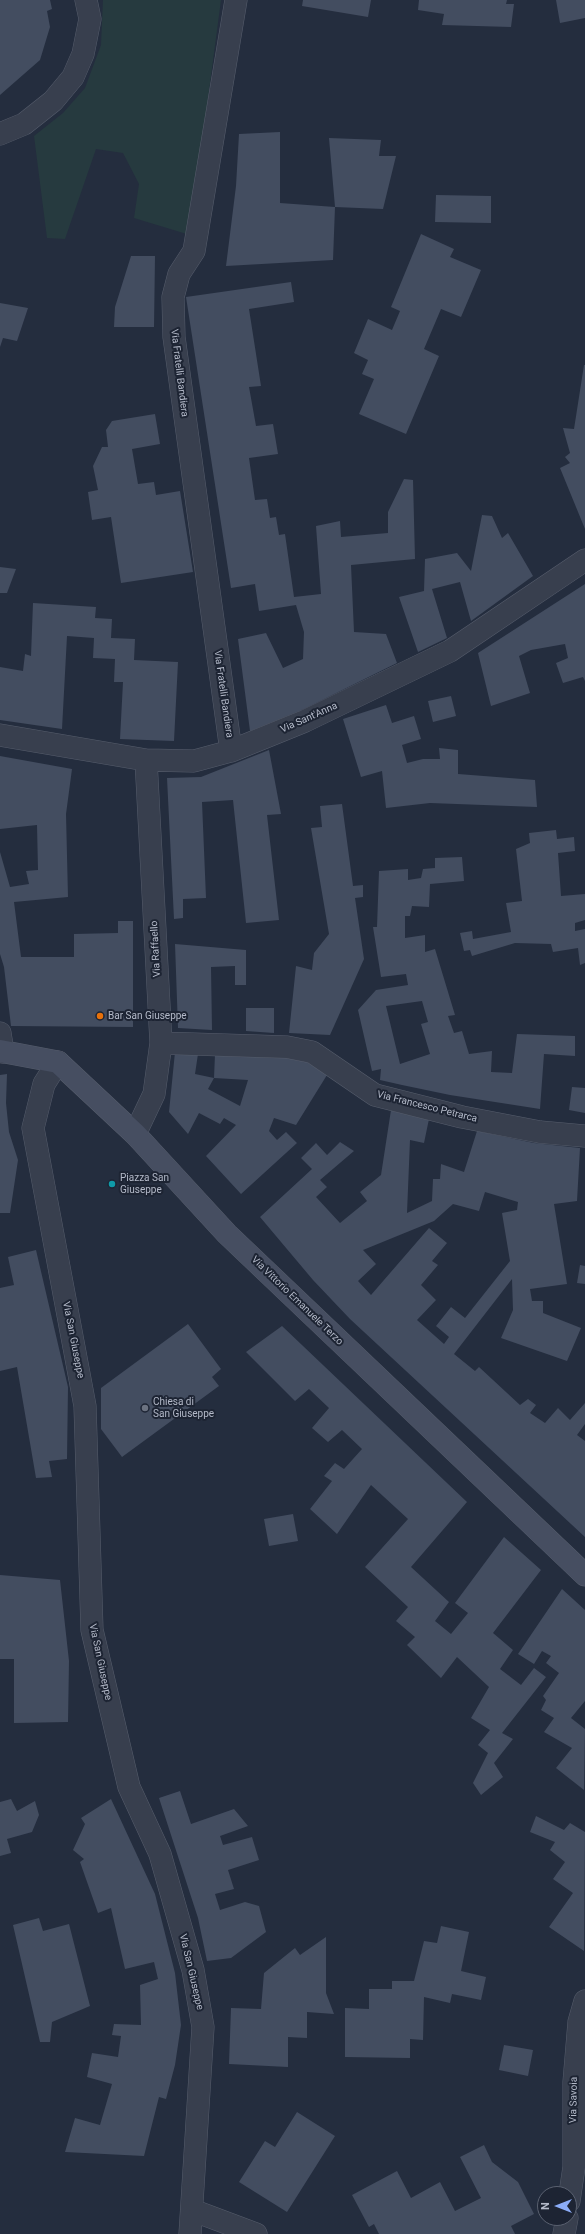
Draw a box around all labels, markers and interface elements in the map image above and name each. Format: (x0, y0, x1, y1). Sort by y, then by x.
street label: Via Fratelli Bandiera (168, 328, 190, 418)
street label: Via Fratelli Bandiera (211, 649, 235, 739)
street label: Via Sant'Anna (279, 700, 339, 736)
street label: Via Raffaello (149, 920, 163, 978)
place label: Bar San Giuseppe (108, 1010, 187, 1022)
marker: Bar San Giuseppe (95, 1011, 105, 1021)
street label: Via Francesco Petrarca (376, 1089, 478, 1125)
place label: Piazza San Giuseppe (120, 1172, 169, 1196)
marker: Piazza San Giuseppe (107, 1179, 117, 1189)
street label: Via Vittorio Emanuele Terzo (249, 1254, 345, 1348)
street label: Via San Giuseppe (60, 1301, 86, 1379)
place label: Chiesa di San Giuseppe (153, 1396, 214, 1420)
marker: Chiesa di San Giuseppe (140, 1403, 150, 1413)
street label: Via San Giuseppe (86, 1623, 114, 1701)
street label: Via San Giuseppe (176, 1933, 206, 2011)
street label: Via Savoia (568, 2077, 580, 2123)
north arrow (537, 2186, 577, 2226)
text: N (539, 2202, 552, 2210)

